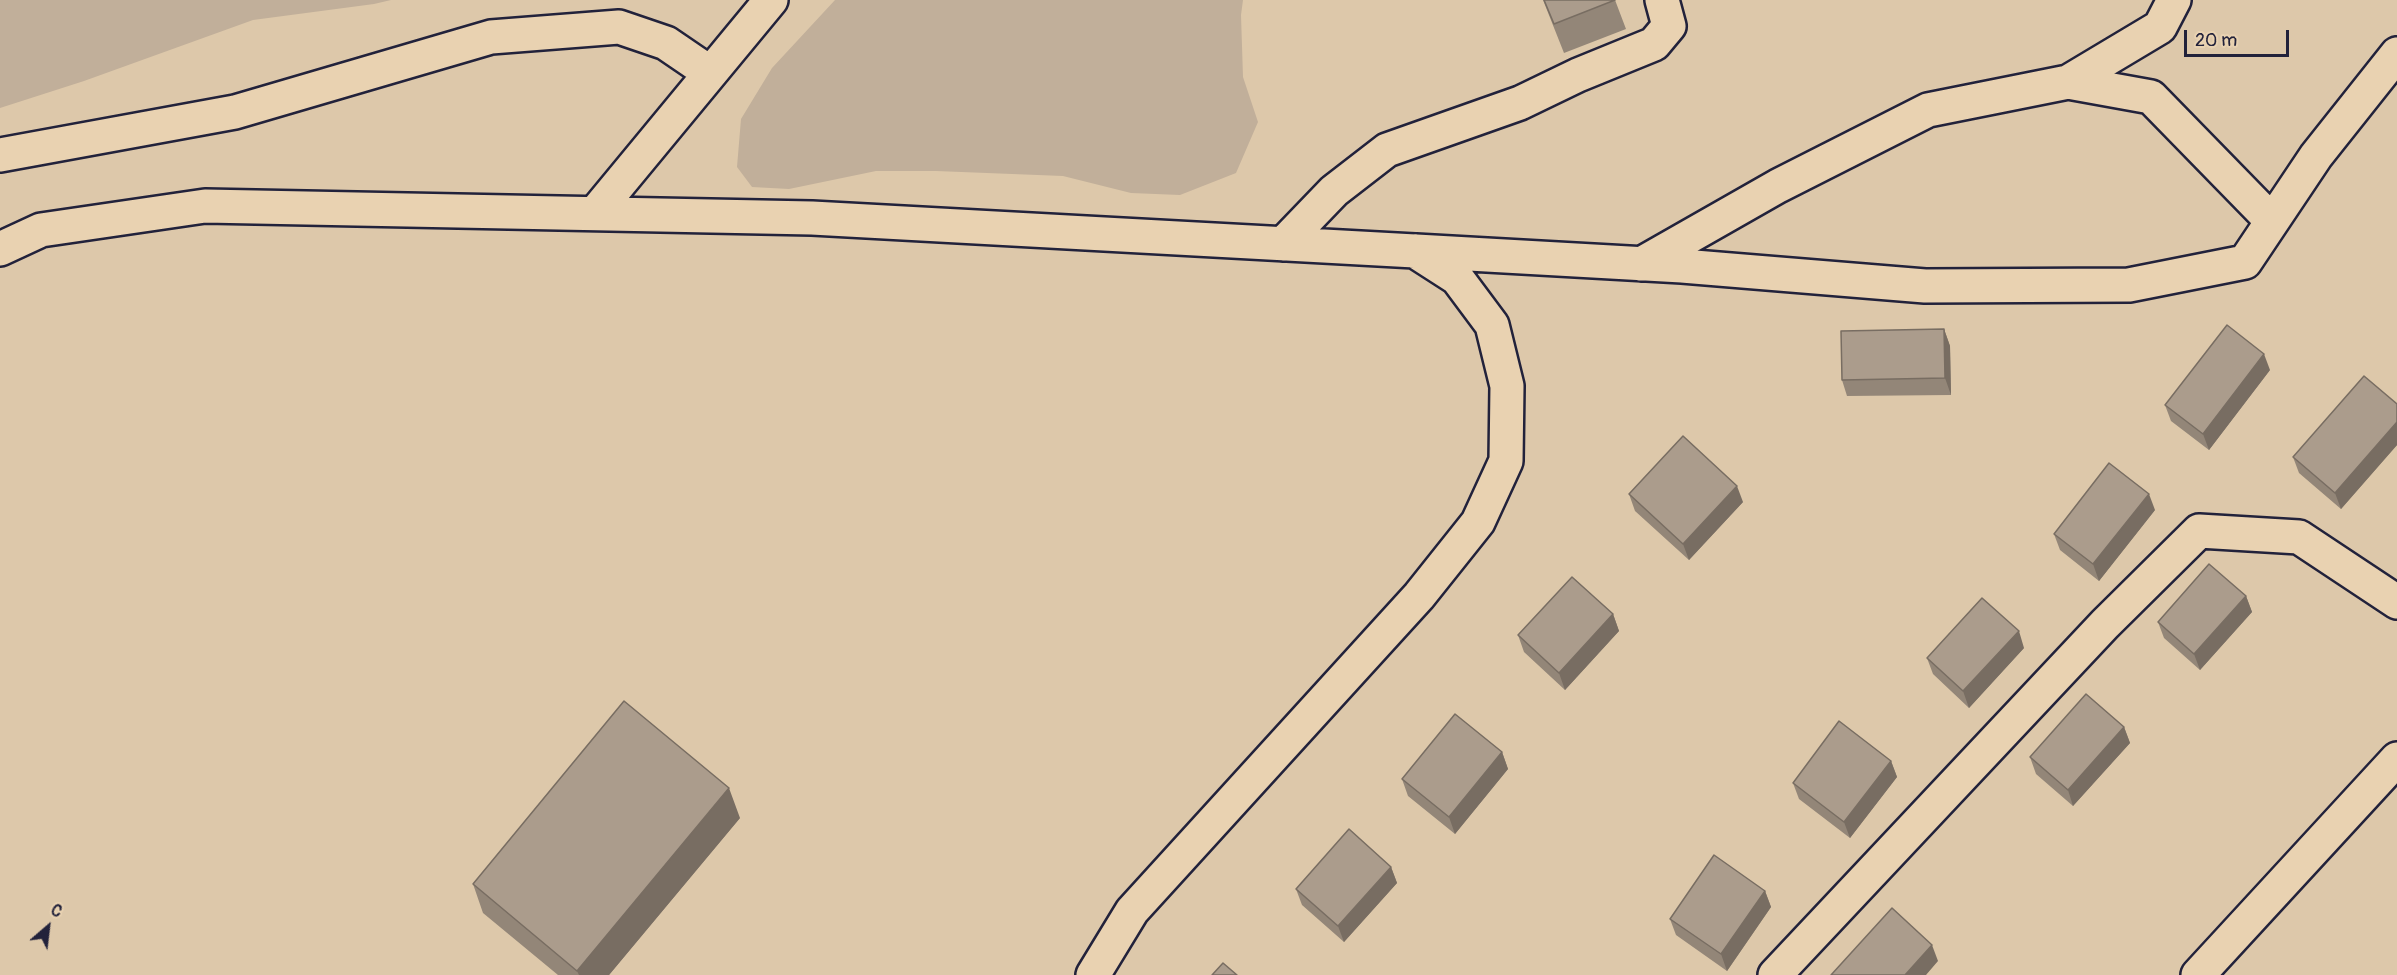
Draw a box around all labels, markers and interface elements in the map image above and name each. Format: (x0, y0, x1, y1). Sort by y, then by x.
scale bar (2187, 18, 2292, 56)
text: 20 m (2195, 29, 2237, 52)
north arrow (18, 897, 78, 957)
text: С (47, 900, 66, 922)

